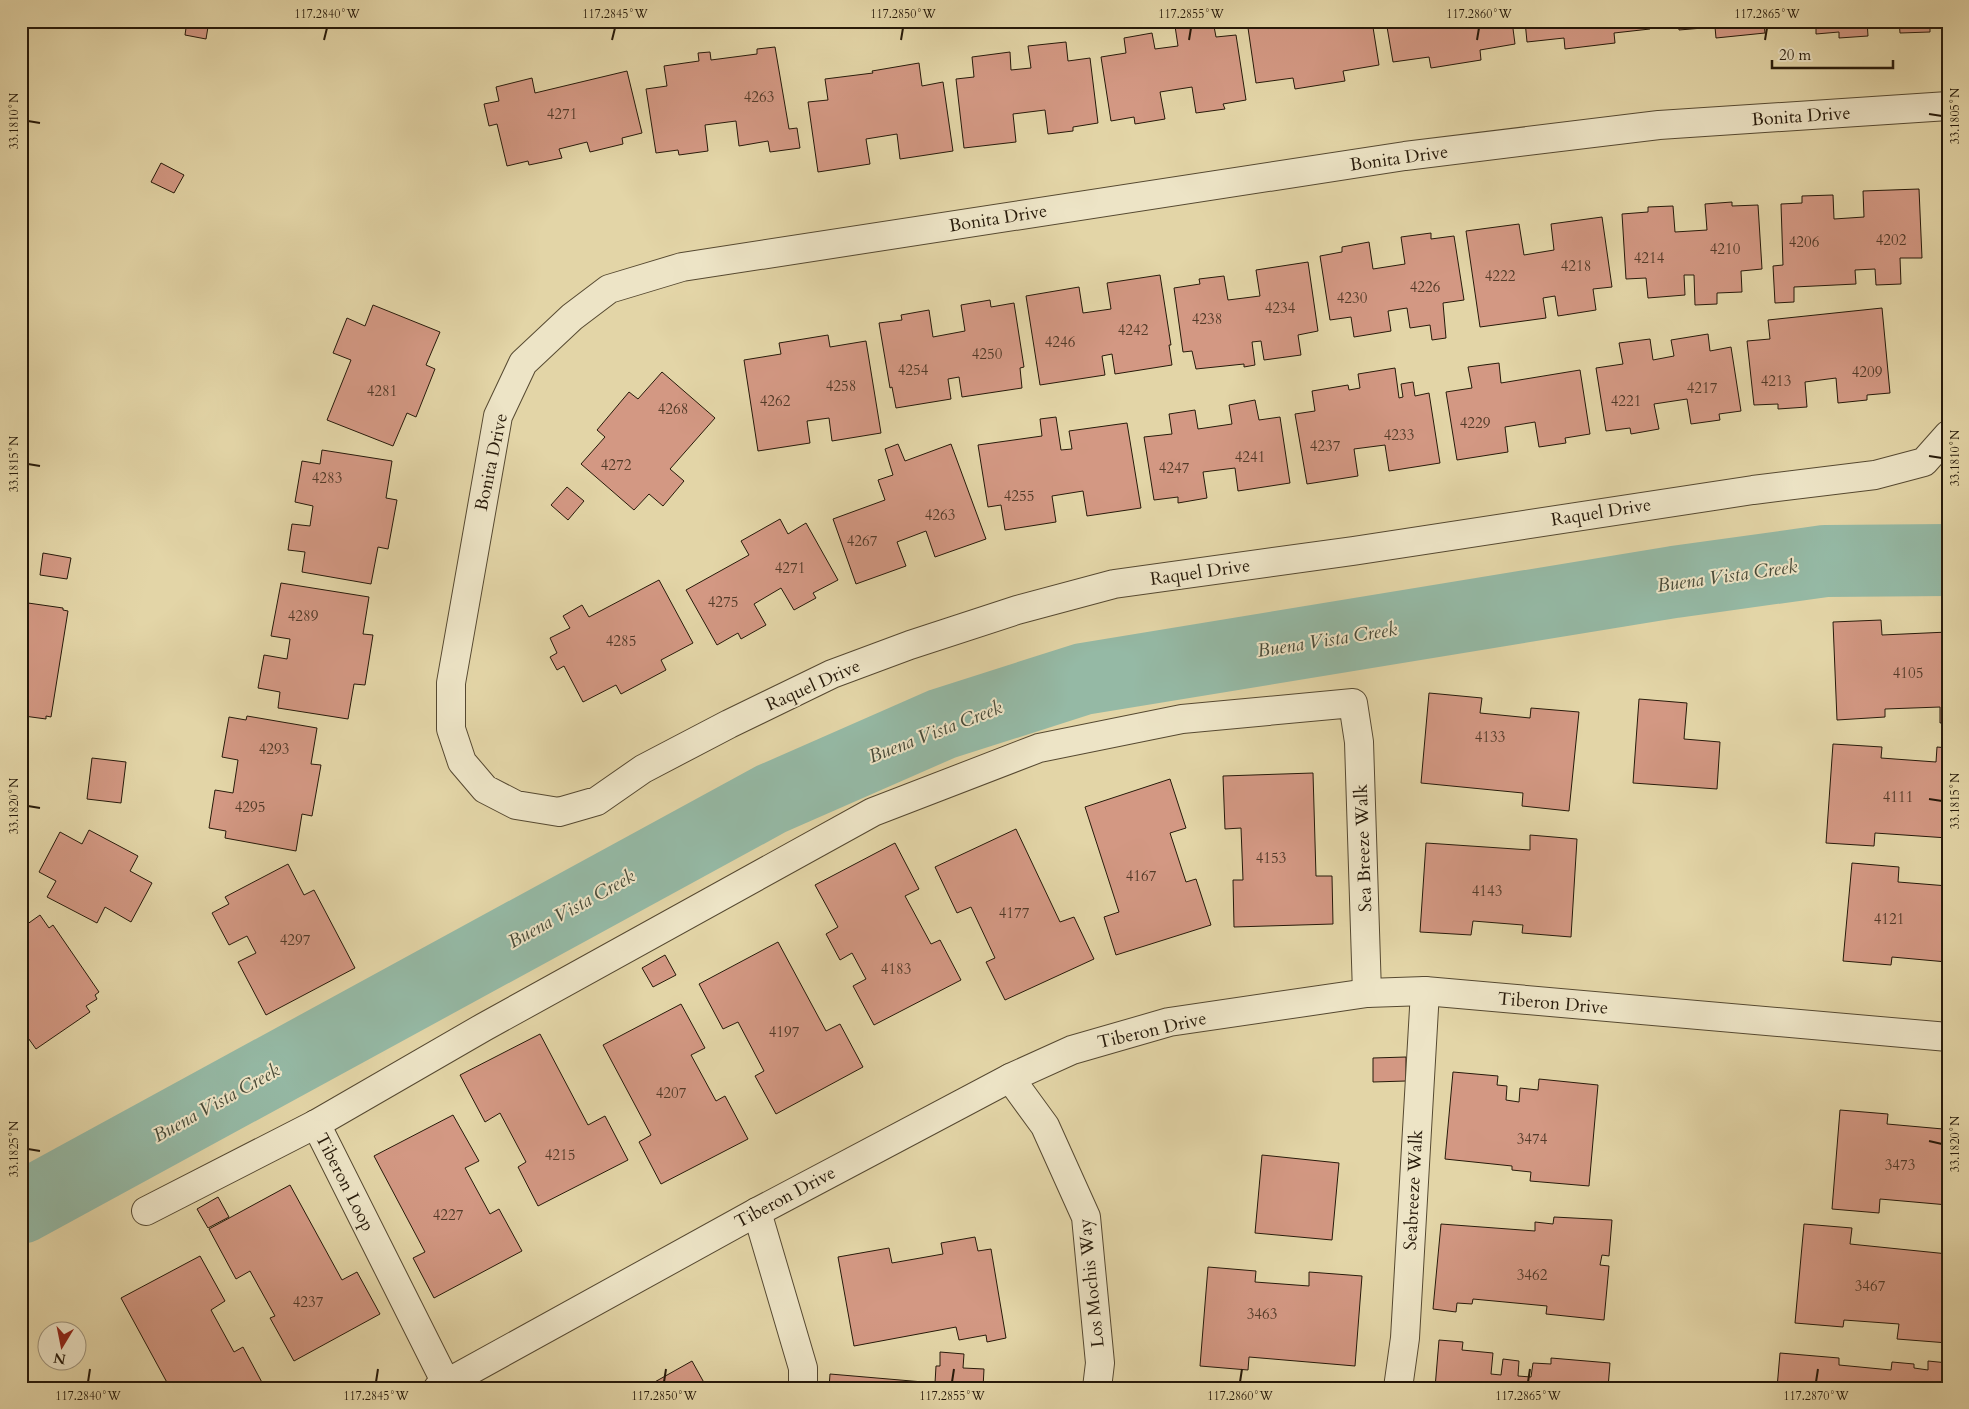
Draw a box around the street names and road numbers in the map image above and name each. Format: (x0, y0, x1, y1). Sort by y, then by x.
street label: Bonita Drive (1751, 101, 1851, 132)
street label: Bonita Drive (1348, 139, 1450, 178)
street label: Bonita Drive (947, 198, 1049, 239)
street label: Bonita Drive (469, 411, 514, 513)
street label: Raquel Drive (1549, 492, 1653, 533)
street label: Raquel Drive (1148, 553, 1252, 592)
street label: Raquel Drive (762, 654, 864, 717)
street label: Sea Breeze Walk (1349, 783, 1378, 912)
street label: Tiberon Drive (1497, 986, 1609, 1021)
street label: Tiberon Drive (1095, 1006, 1209, 1055)
street label: Tiberon Loop (309, 1129, 380, 1236)
street label: Seabreeze Walk (1398, 1129, 1429, 1251)
street label: Tiberon Drive (730, 1160, 840, 1235)
street label: Los Mochis Way (1072, 1217, 1111, 1349)

